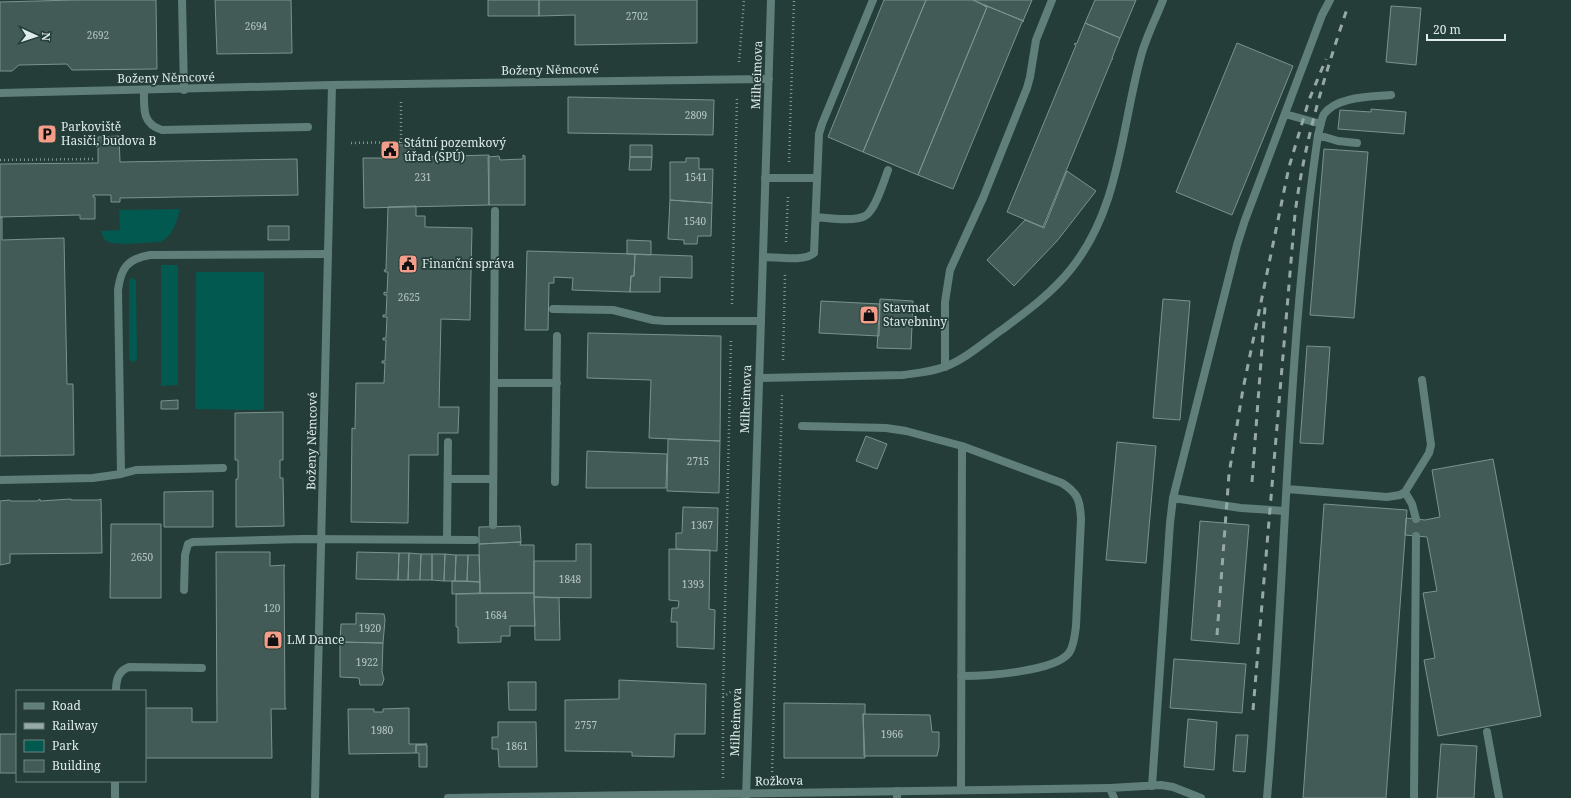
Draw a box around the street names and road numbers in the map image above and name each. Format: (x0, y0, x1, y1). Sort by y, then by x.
street label: Milheimova (747, 40, 766, 110)
street label: Boženy Němcové (501, 60, 599, 79)
street label: Boženy Němcové (117, 68, 215, 87)
street label: Milheimova (736, 364, 755, 434)
street label: Boženy Němcové (302, 392, 321, 490)
street label: Milheimova (726, 687, 745, 757)
street label: Rožkova (755, 772, 804, 789)

